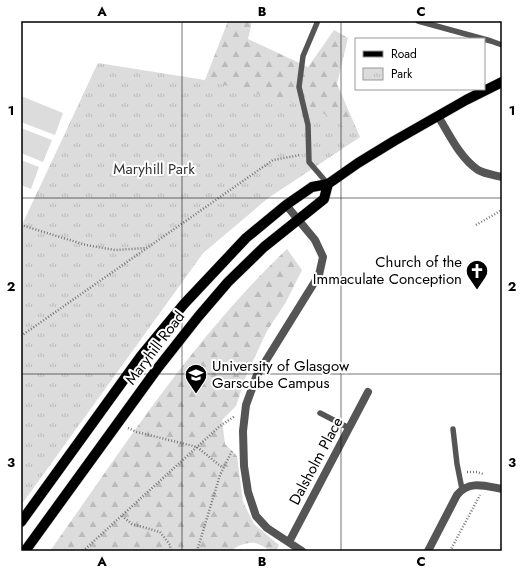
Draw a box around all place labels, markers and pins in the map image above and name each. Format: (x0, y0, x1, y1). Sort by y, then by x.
place label: Church of the Immaculate Conception (313, 251, 462, 290)
church icon: Church of the Immaculate Conception (464, 258, 490, 291)
place label: University of Glasgow Garscube Campus (212, 355, 350, 394)
school or university icon: University of Glasgow Garscube Campus (183, 362, 209, 395)

